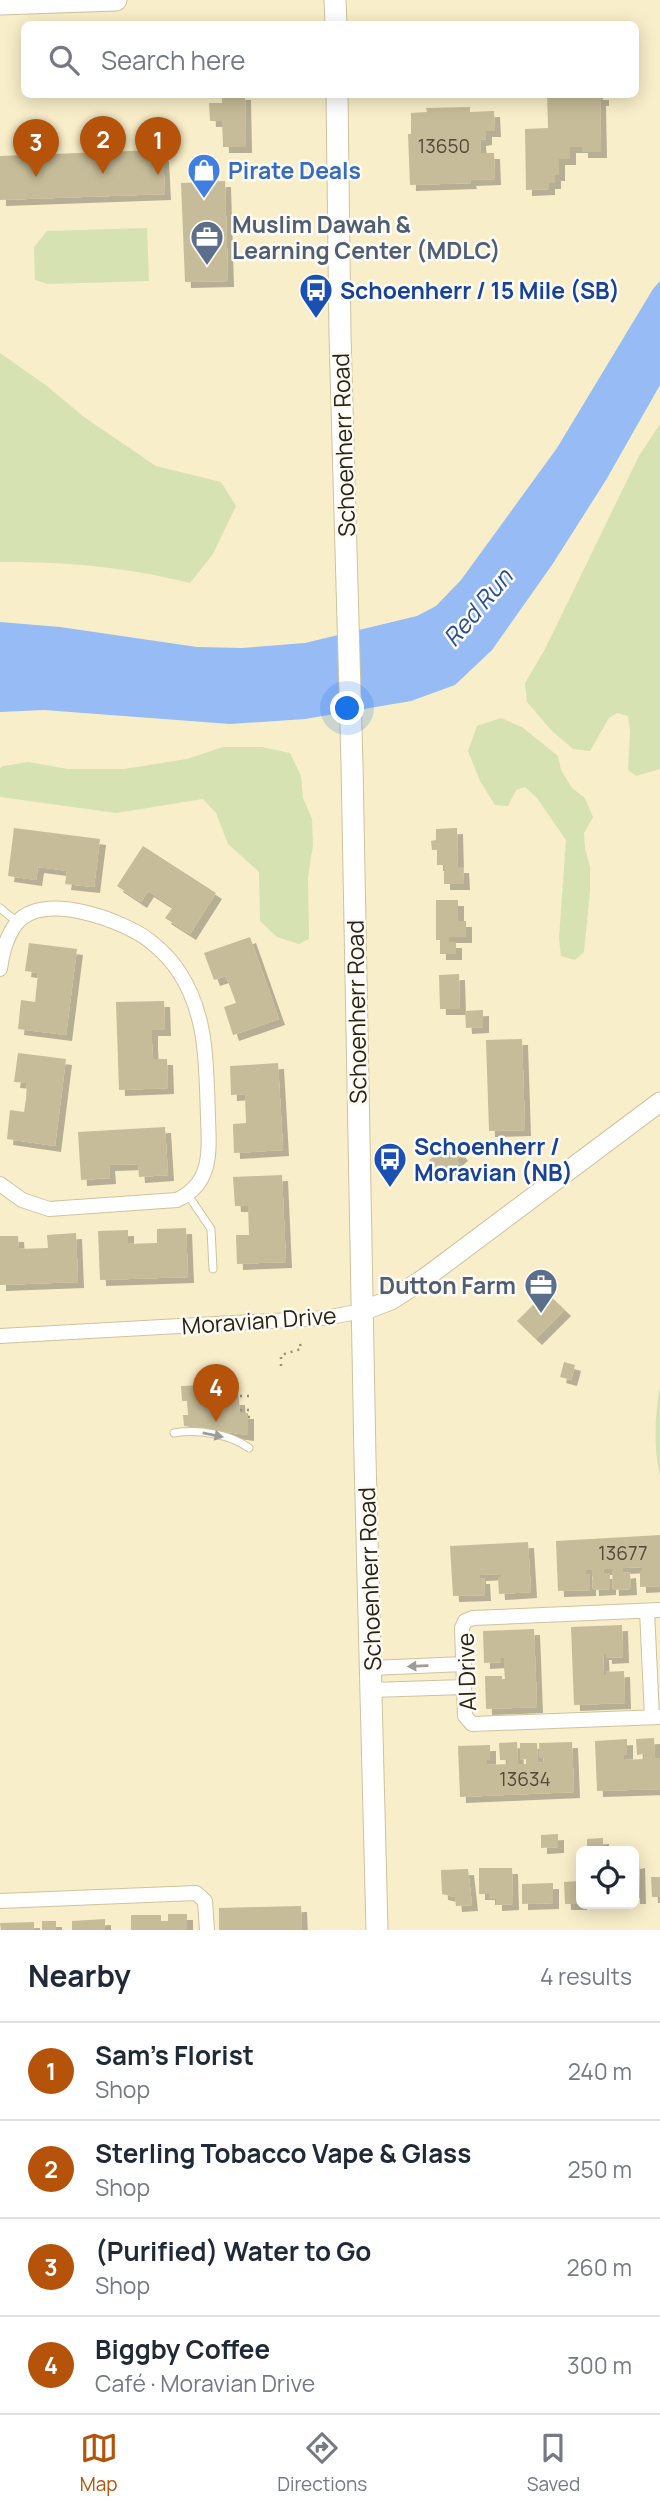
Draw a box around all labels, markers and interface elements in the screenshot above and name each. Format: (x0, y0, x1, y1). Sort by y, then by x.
search box (21, 21, 639, 98)
icon: search (45, 41, 83, 79)
text: Search here (101, 42, 246, 78)
pin: 2 (80, 116, 126, 174)
pin: 1 (135, 117, 181, 175)
pin: 3 (13, 119, 59, 177)
house number: 13650 (418, 133, 470, 159)
shop icon: Pirate Deals (185, 151, 223, 200)
place label: Pirate Deals (228, 154, 361, 186)
place label: Muslim Dawah & Learning Center (MDLC) (232, 208, 501, 266)
office icon: Muslim Dawah & Learning Center (MDLC) (188, 218, 226, 267)
bus stop icon: Schoenherr / 15 Mile (SB) (297, 271, 335, 320)
place label: Schoenherr / 15 Mile (SB) (340, 274, 620, 306)
street label: Schoenherr Road (324, 353, 362, 537)
water label: Red Run (435, 561, 520, 653)
your location (330, 691, 364, 725)
street label: Schoenherr Road (338, 920, 374, 1104)
place label: Schoenherr / Moravian (NB) (414, 1130, 573, 1188)
bus stop icon: Schoenherr / Moravian (NB) (371, 1140, 409, 1189)
office icon: Dutton Farm (522, 1266, 560, 1315)
place label: Dutton Farm (379, 1269, 516, 1301)
street label: Moravian Drive (181, 1299, 337, 1341)
pin: 4 (193, 1364, 239, 1422)
one-way arrow (202, 1430, 224, 1441)
street label: Schoenherr Road (350, 1487, 388, 1671)
house number: 13677 (598, 1540, 648, 1566)
street label: Al Drive (449, 1632, 483, 1712)
one-way arrow (406, 1661, 428, 1672)
house number: 13634 (499, 1766, 551, 1792)
map controls (576, 1846, 639, 1909)
button: locate (576, 1846, 639, 1909)
text: Nearby (28, 1955, 131, 1996)
text: 4 results (540, 1960, 632, 1992)
text: Sam's Florist (95, 2037, 254, 2073)
text: 1 (46, 2055, 56, 2087)
text: 240 m (568, 2055, 632, 2087)
text: Shop (95, 2073, 150, 2105)
text: Sterling Tobacco Vape & Glass (95, 2135, 471, 2171)
text: 2 (44, 2153, 58, 2185)
text: 250 m (567, 2153, 632, 2185)
text: Shop (95, 2171, 150, 2203)
text: (Purified) Water to Go (95, 2233, 371, 2269)
text: 3 (44, 2251, 58, 2283)
text: 260 m (566, 2251, 632, 2283)
text: Shop (95, 2269, 150, 2301)
text: Biggby Coffee (95, 2331, 270, 2367)
text: 4 (44, 2349, 58, 2381)
text: 300 m (567, 2349, 632, 2381)
text: Café · Moravian Drive (95, 2367, 315, 2399)
tab: Map (80, 2429, 118, 2497)
tab: Directions (277, 2429, 367, 2497)
tab: Saved (527, 2429, 580, 2497)

